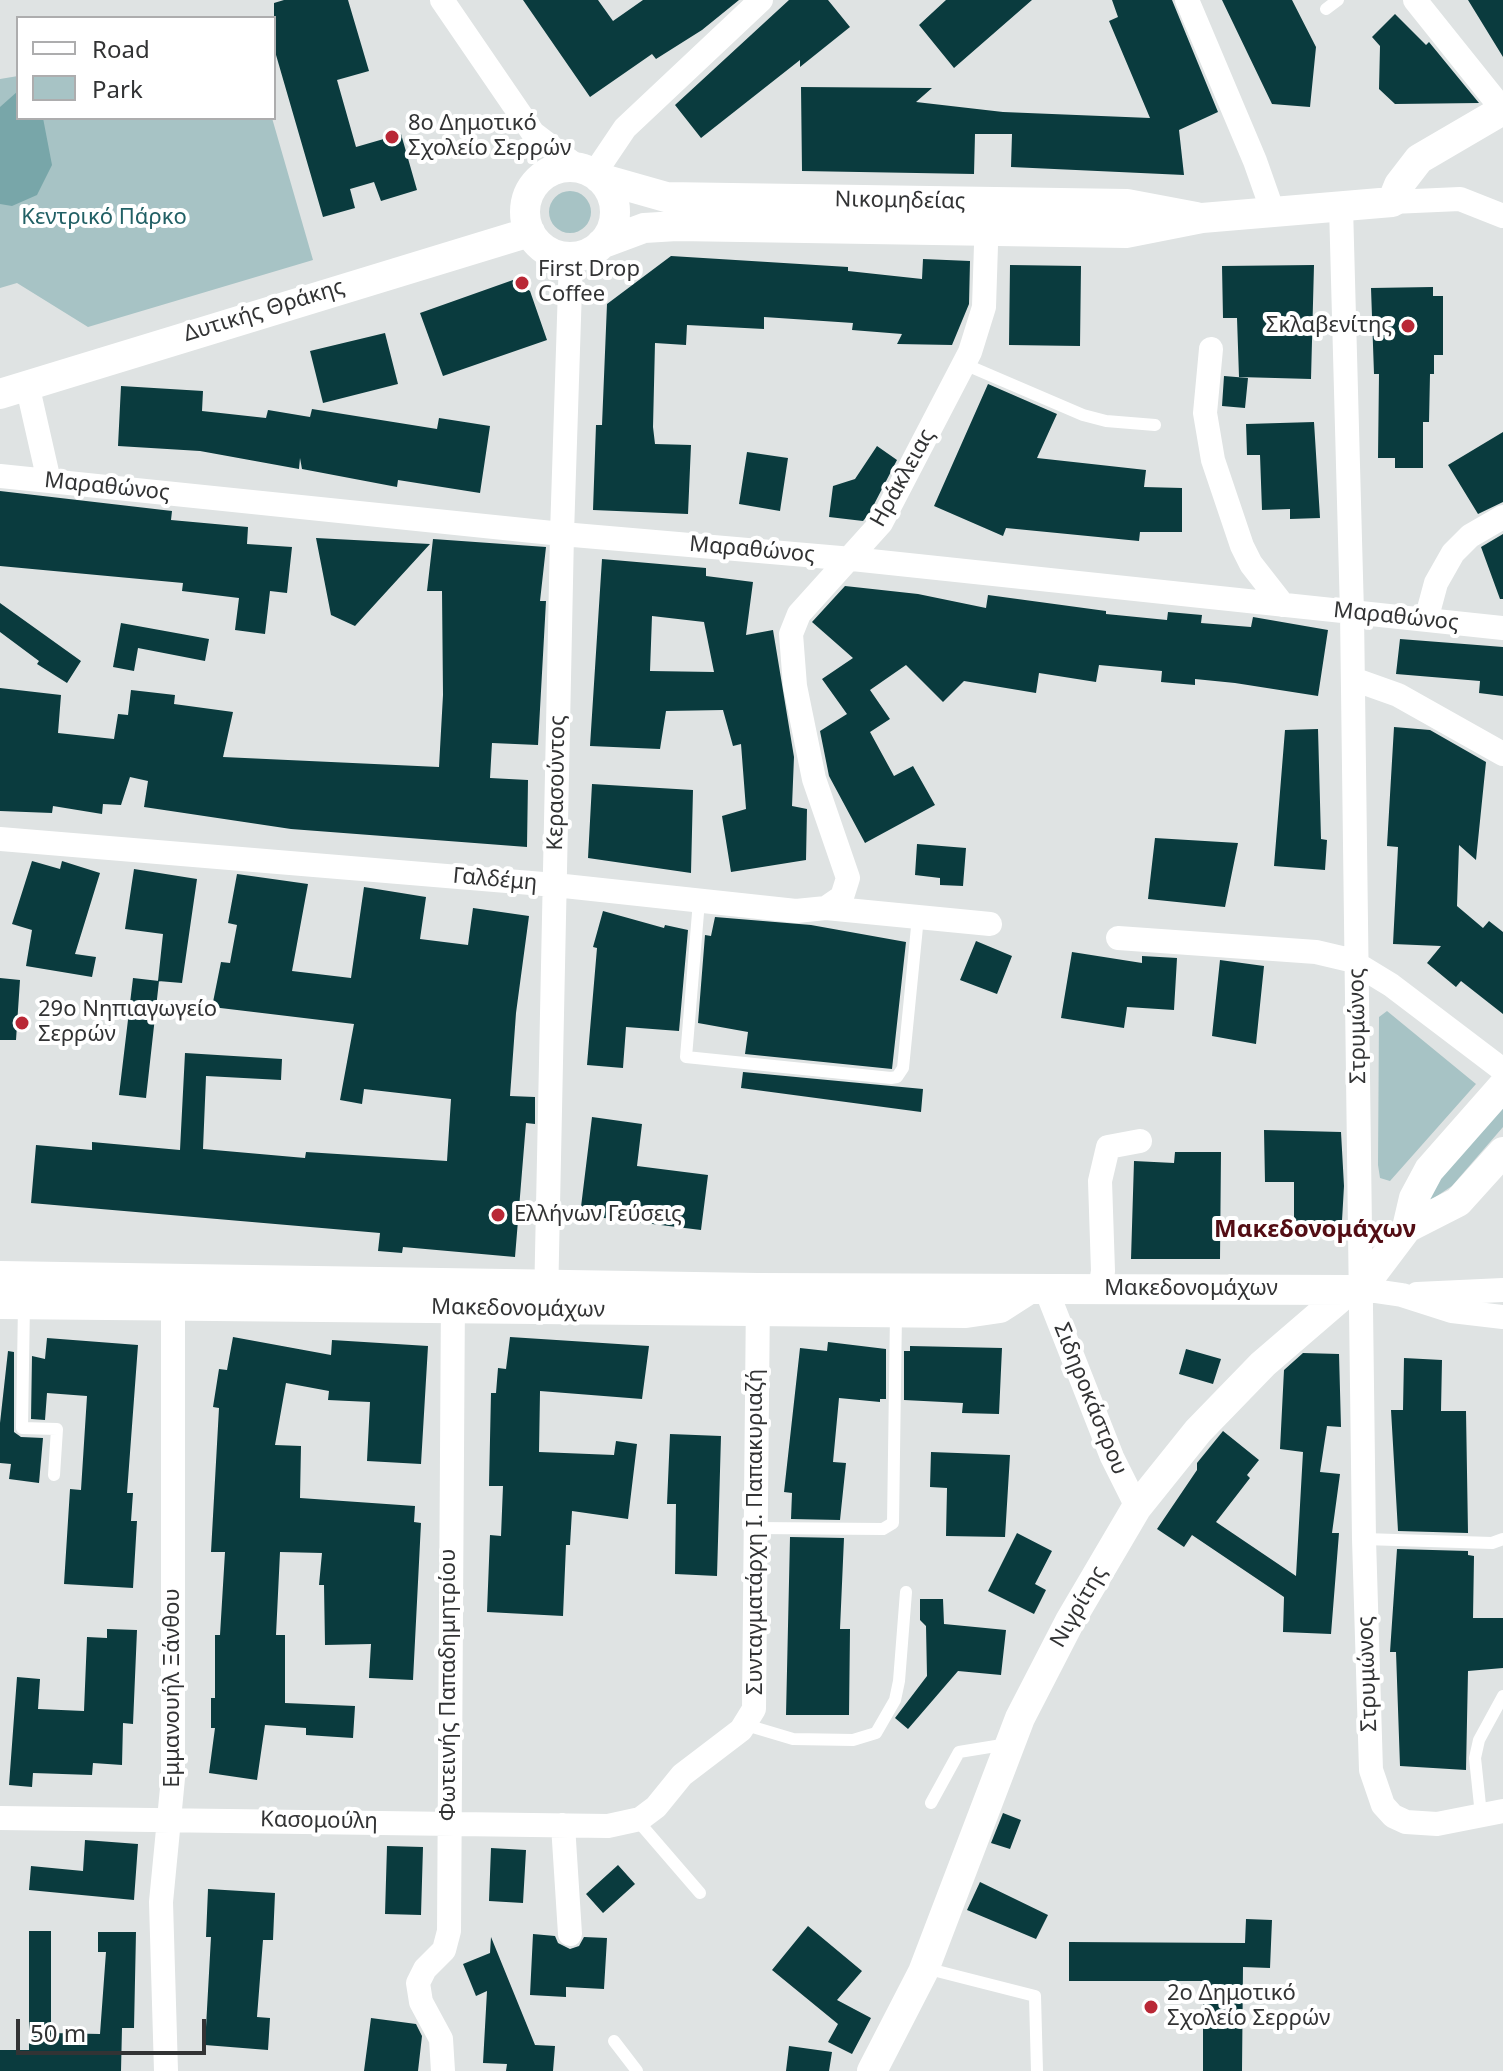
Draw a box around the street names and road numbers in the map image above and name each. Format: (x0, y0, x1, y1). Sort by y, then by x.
street label: Νικομηδείας (834, 187, 966, 215)
street label: Δυτικής Θράκης (180, 274, 348, 348)
street label: Ηράκλειας (865, 424, 941, 532)
street label: Μαραθώνος (43, 467, 171, 507)
street label: Μαραθώνος (688, 531, 816, 569)
street label: Μαραθώνος (1332, 597, 1460, 637)
street label: Κερασούντος (543, 715, 571, 851)
street label: Γαλδέμη (452, 863, 538, 897)
street label: Στρυμώνος (1344, 968, 1372, 1084)
street label: Μακεδονομάχων (1104, 1276, 1278, 1302)
street label: Μακεδονομάχων (431, 1294, 605, 1324)
street label: Σιδηροκάστρου (1048, 1319, 1132, 1479)
street label: Συνταγματάρχη Ι. Παπακυριαζή (743, 1369, 769, 1695)
street label: Φωτεινής Παπαδημητρίου (436, 1549, 462, 1821)
street label: Νιγρίτης (1045, 1561, 1113, 1653)
street label: Εμμανουήλ Ξάνθου (160, 1588, 186, 1788)
street label: Στρυμώνος (1353, 1616, 1383, 1732)
street label: Κασομούλη (260, 1807, 378, 1835)

